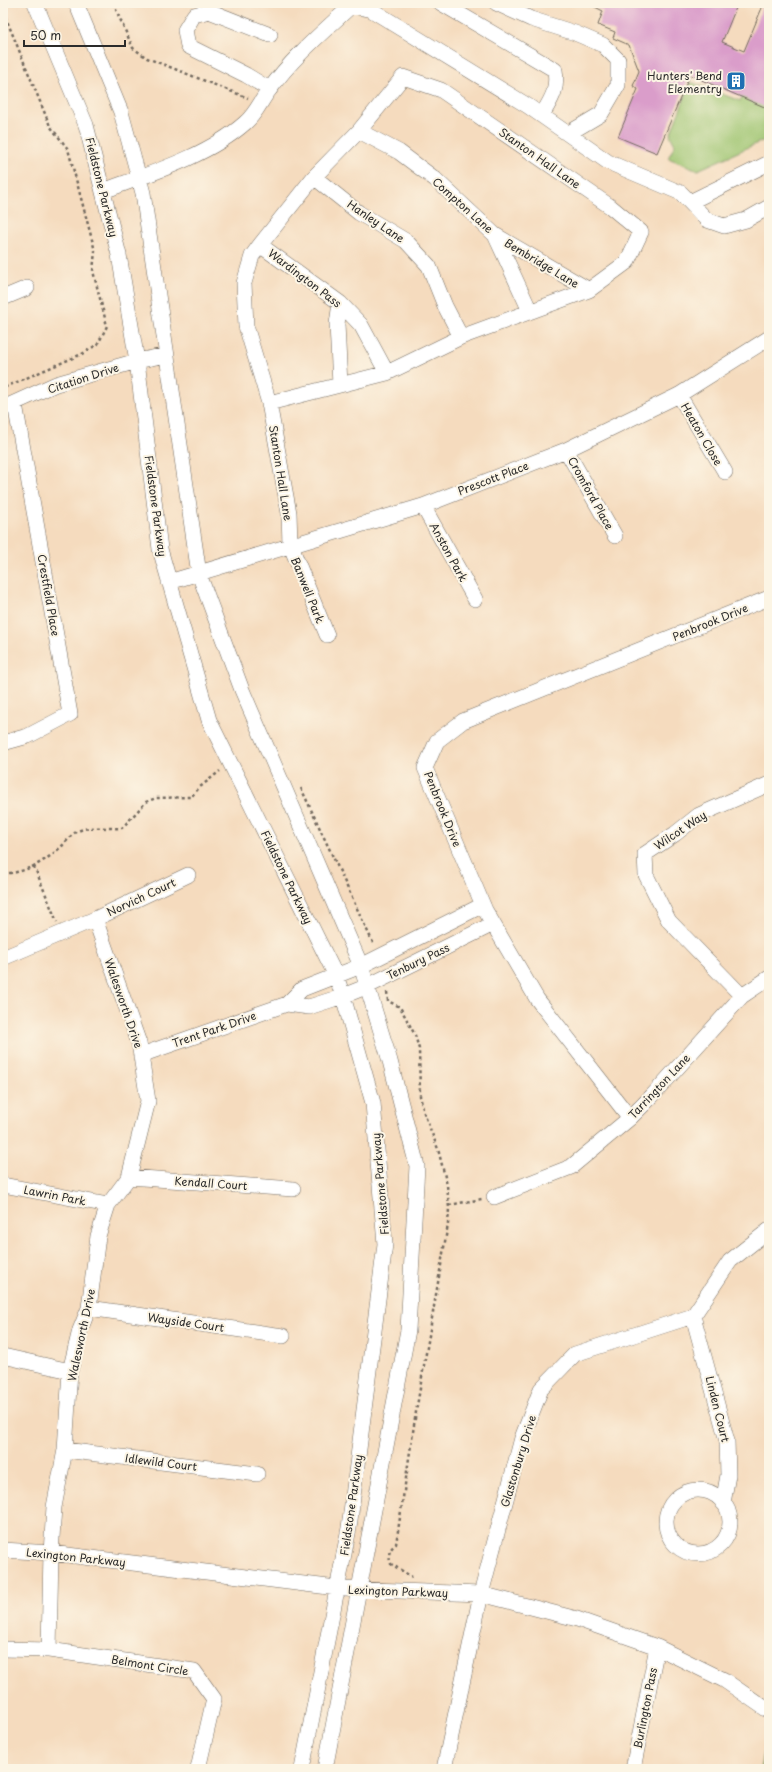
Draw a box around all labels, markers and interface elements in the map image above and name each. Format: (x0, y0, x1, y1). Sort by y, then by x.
scale bar (24, 22, 125, 48)
text: 50 m (30, 26, 61, 44)
place label: Hunters' Bend Elementry (647, 67, 722, 97)
building icon: Hunters' Bend Elementry (725, 70, 747, 92)
street label: Stanton Hall Lane (496, 123, 584, 193)
street label: Fieldstone Parkway (81, 135, 123, 239)
street label: Compton Lane (429, 173, 497, 237)
street label: Hanley Lane (344, 196, 408, 246)
street label: Bembridge Lane (502, 234, 582, 292)
street label: Wardington Pass (265, 245, 345, 311)
street label: Citation Drive (45, 358, 121, 398)
street label: Heaton Close (677, 399, 727, 469)
street label: Stanton Hall Lane (265, 424, 297, 522)
street label: Cromford Place (564, 453, 618, 533)
street label: Fieldstone Parkway (140, 454, 172, 558)
street label: Prescott Place (455, 457, 531, 499)
street label: Anston Park (426, 519, 472, 585)
street label: Crestfield Place (33, 553, 65, 638)
street label: Banwell Park (287, 554, 329, 626)
street label: Penbrook Drive (670, 599, 750, 645)
street label: Penbrook Drive (420, 769, 466, 849)
street label: Wilcot Way (650, 806, 710, 854)
street label: Fieldstone Parkway (257, 827, 317, 927)
street label: Norvich Court (104, 873, 179, 920)
street label: Tenbury Pass (384, 938, 452, 984)
street label: Walesworth Drive (101, 956, 147, 1050)
street label: Trent Park Drive (170, 1007, 258, 1051)
street label: Tarrington Lane (624, 1050, 694, 1122)
street label: Fieldstone Parkway (367, 1132, 393, 1236)
street label: Kendall Court (174, 1172, 248, 1194)
street label: Lawrin Park (22, 1181, 88, 1209)
street label: Walesworth Drive (63, 1287, 99, 1383)
street label: Wayside Court (147, 1308, 226, 1336)
street label: Linden Court (702, 1374, 735, 1444)
street label: Glastonbury Drive (496, 1413, 540, 1509)
street label: Idlewild Court (124, 1449, 198, 1475)
street label: Fieldstone Parkway (335, 1453, 367, 1557)
street label: Lexington Parkway (25, 1543, 127, 1571)
street label: Lexington Parkway (348, 1581, 448, 1601)
street label: Belmont Circle (110, 1650, 190, 1680)
street label: Burlington Pass (629, 1666, 661, 1750)

